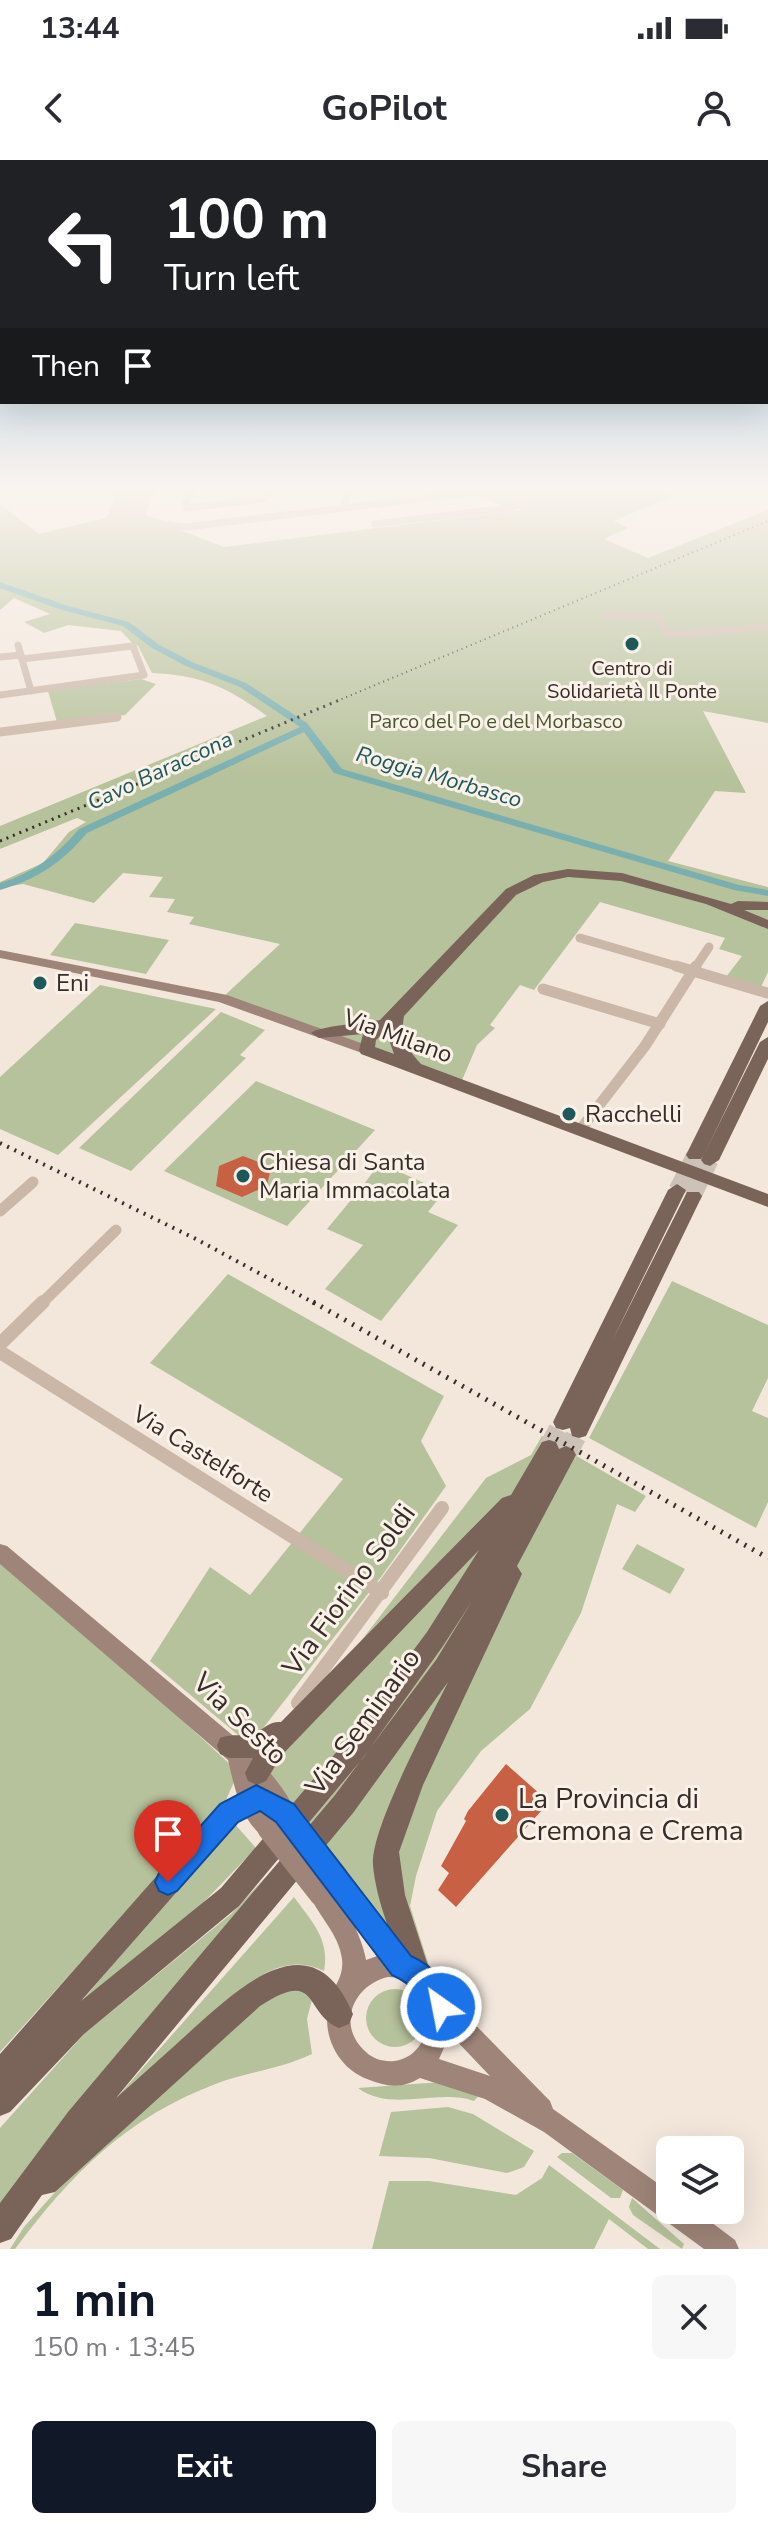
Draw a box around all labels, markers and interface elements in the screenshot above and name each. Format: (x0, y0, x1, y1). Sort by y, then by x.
text: 13:44 (40, 8, 119, 49)
text: GoPilot (321, 84, 447, 133)
icon: back (32, 86, 76, 130)
icon: person (692, 86, 736, 130)
text: 100 m (164, 181, 329, 258)
icon: left (32, 192, 136, 296)
text: Turn left (164, 254, 299, 303)
icon: arrive (116, 344, 160, 388)
text: Then (32, 346, 100, 387)
marker: Centro di Solidarietà Il Ponte (623, 635, 641, 653)
place label: Centro di Solidarietà Il Ponte (547, 655, 717, 705)
park label: Parco del Po e del Morbasco (369, 708, 623, 735)
water label: Cavo Baraccona (82, 724, 238, 818)
water label: Roggia Morbasco (353, 739, 525, 815)
place label: Eni (56, 967, 89, 999)
marker: Eni (31, 974, 49, 992)
street label: Via Milano (338, 1001, 457, 1071)
place label: Racchelli (585, 1098, 682, 1130)
marker: Racchelli (560, 1105, 578, 1123)
place label: Chiesa di Santa Maria Immacolata (259, 1146, 450, 1206)
marker: Chiesa di Santa Maria Immacolata (234, 1167, 252, 1185)
street label: Via Castelforte (126, 1397, 279, 1510)
street label: Via Fiorino Soldi (273, 1496, 424, 1685)
street label: Via Seminario (296, 1641, 429, 1804)
street label: Via Sesto (183, 1663, 296, 1774)
place label: La Provincia di Cremona e Crema (518, 1780, 744, 1850)
pin (134, 1800, 202, 1882)
marker: La Provincia di Cremona e Crema (493, 1806, 511, 1824)
icon: arrive (146, 1812, 190, 1856)
position arrow (399, 1965, 483, 2049)
map controls (656, 2136, 744, 2224)
button: layers (656, 2136, 744, 2224)
text: 1 min (32, 2267, 156, 2333)
button: close (652, 2275, 736, 2359)
text: 150 m · 13:45 (32, 2330, 195, 2365)
button: Exit (32, 2421, 376, 2513)
button: Share (392, 2421, 736, 2513)

